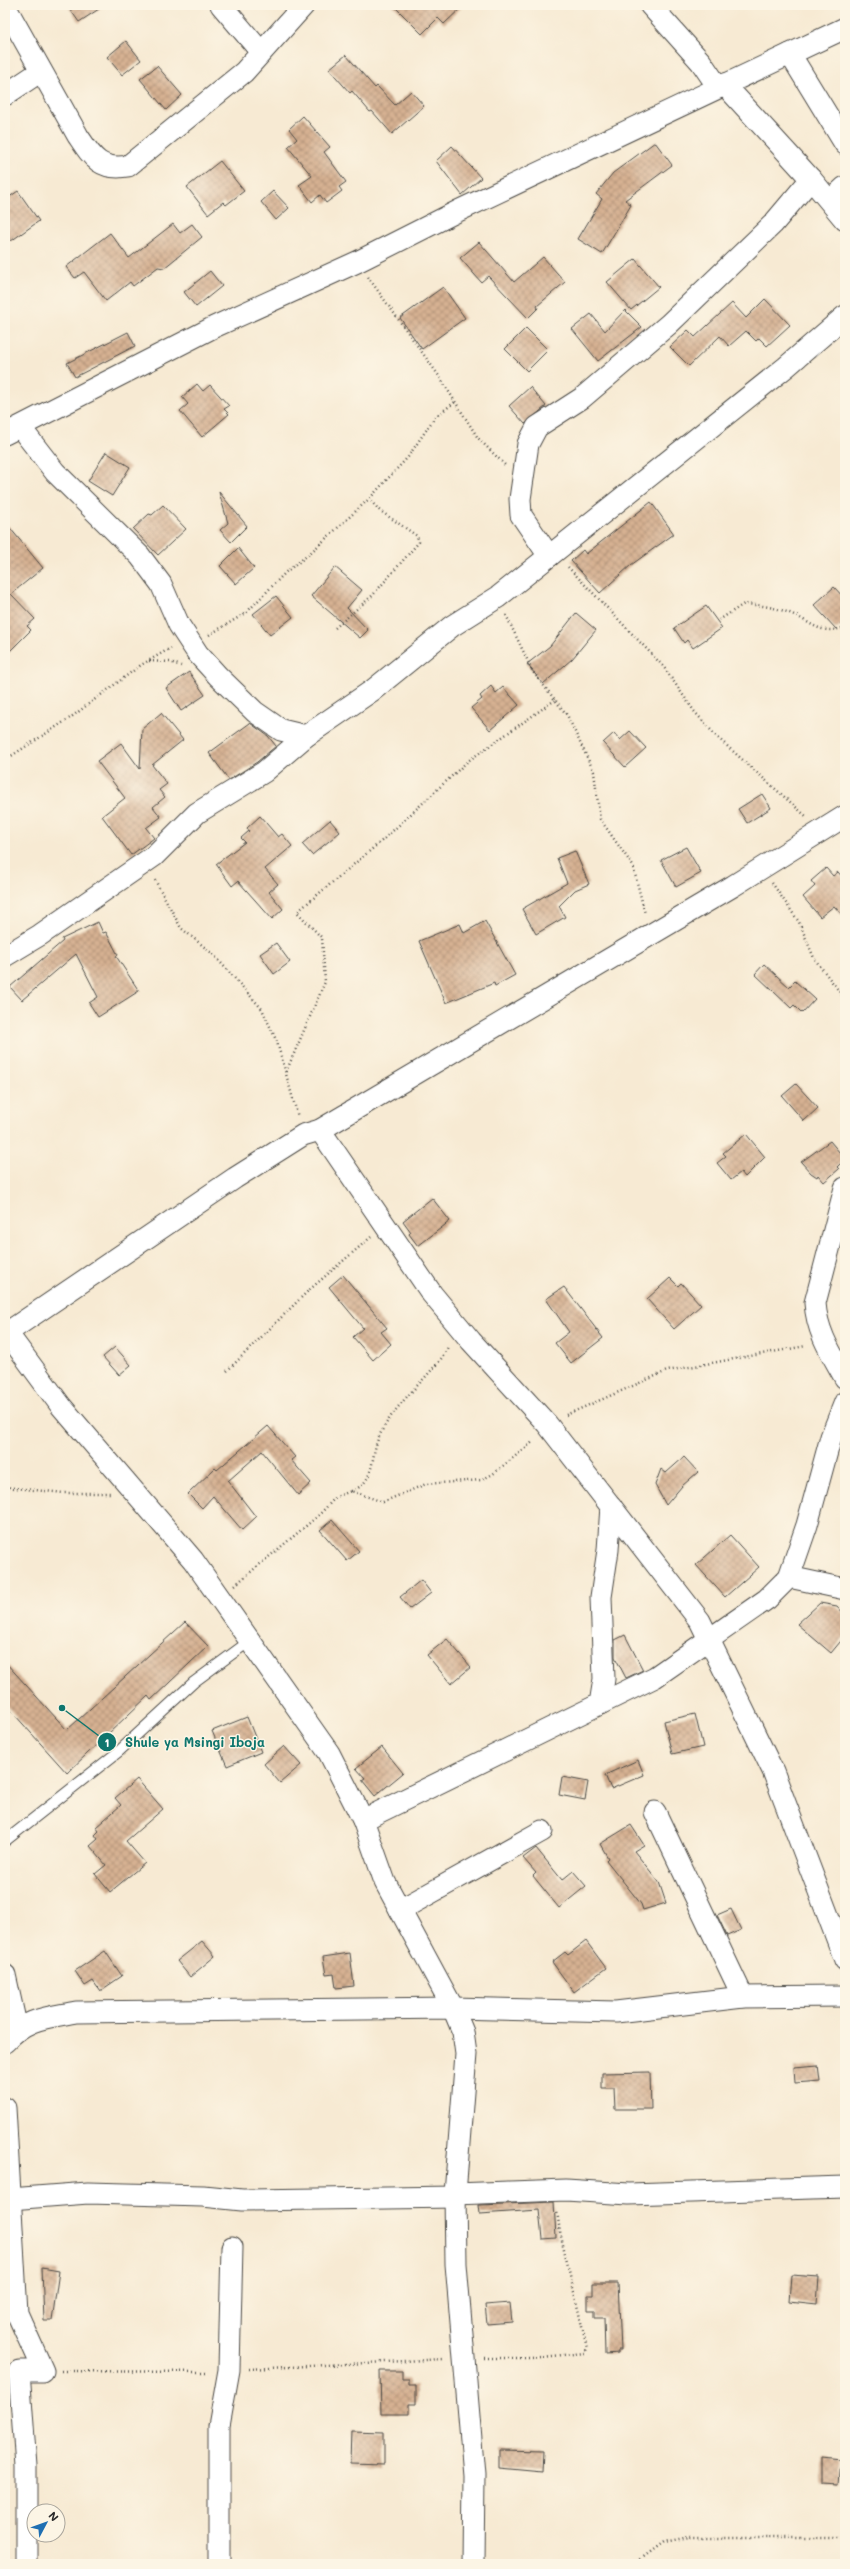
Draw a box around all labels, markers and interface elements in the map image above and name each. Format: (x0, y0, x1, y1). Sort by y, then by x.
callout: Shule ya Msingi Iboja (97, 1730, 273, 1755)
text: Shule ya Msingi Iboja (125, 1733, 265, 1751)
text: 1 (104, 1734, 110, 1750)
north arrow (26, 2503, 66, 2543)
text: N (46, 2508, 62, 2524)

